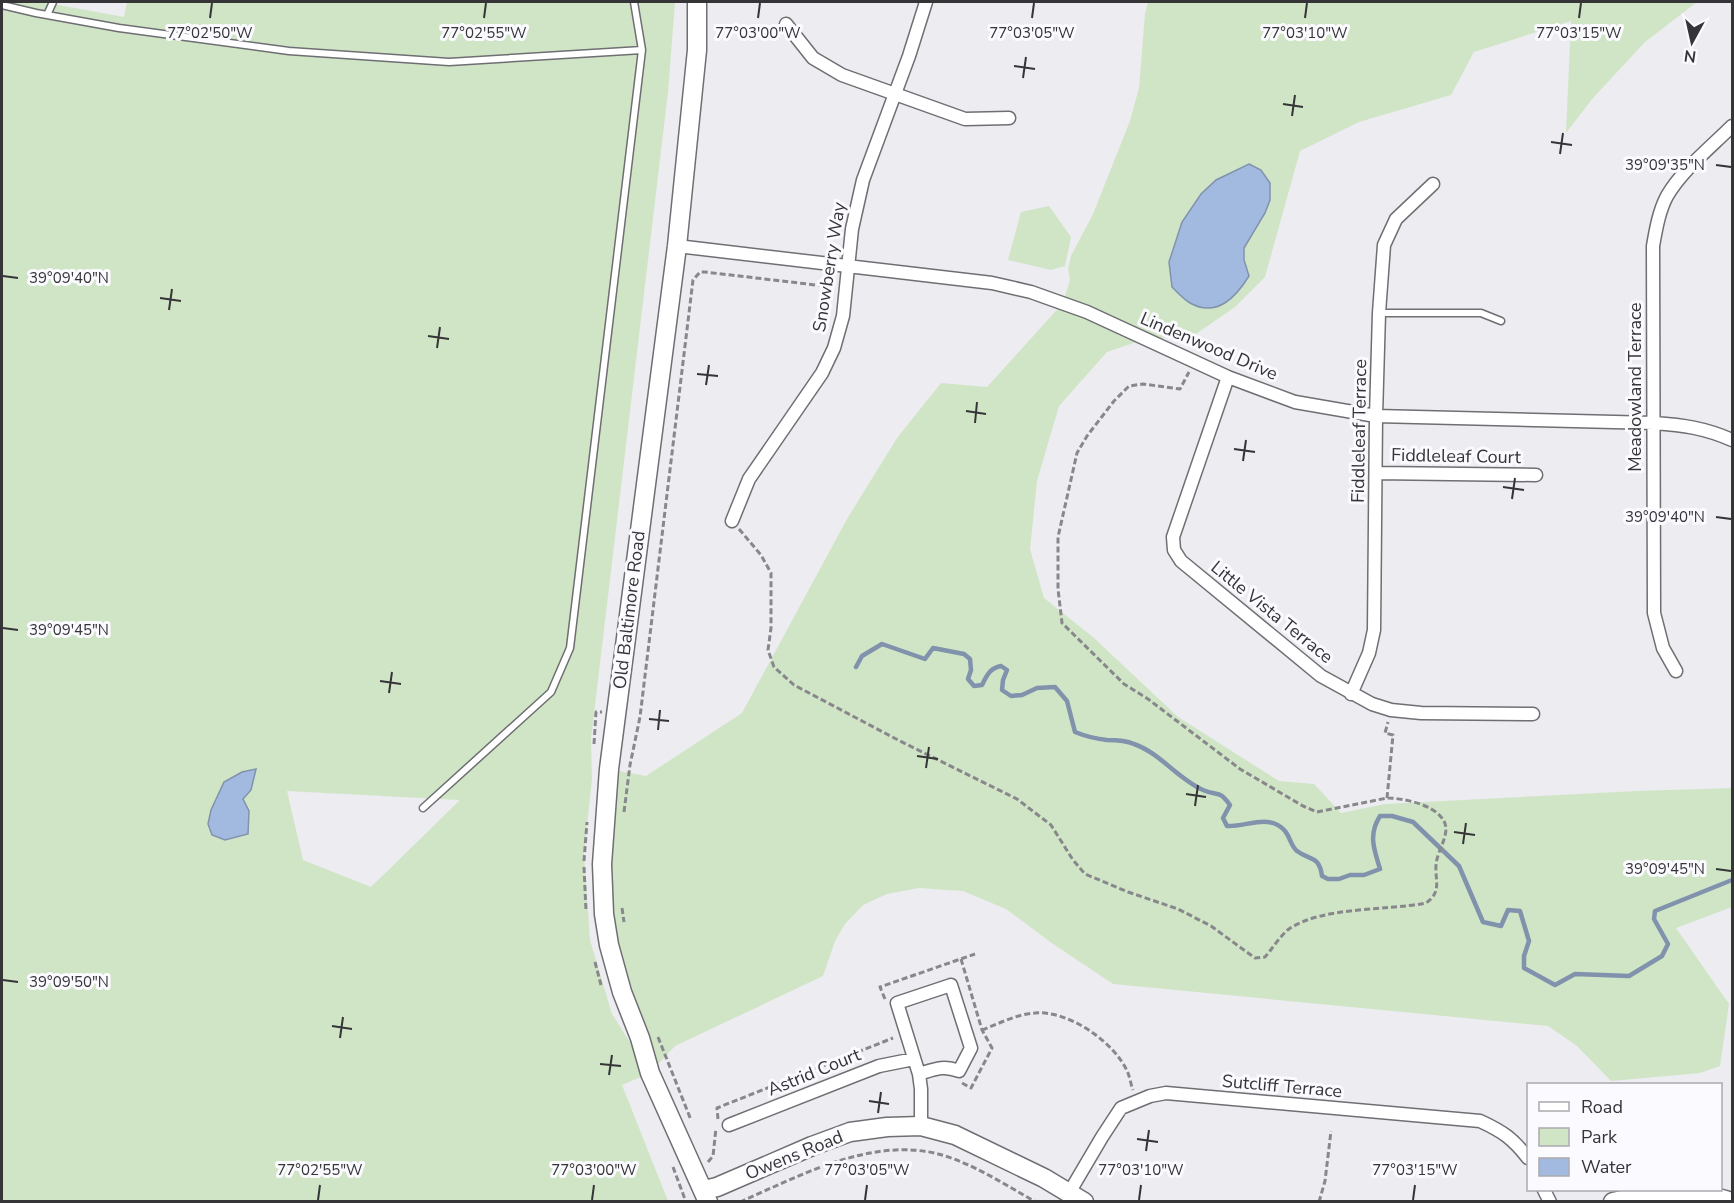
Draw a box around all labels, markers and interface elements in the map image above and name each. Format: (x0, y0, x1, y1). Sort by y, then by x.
north arrow (1662, 12, 1722, 72)
text: 77°02'50"W (167, 23, 253, 43)
text: 77°02'55"W (441, 23, 527, 43)
text: 77°03'00"W (715, 23, 801, 43)
text: 77°03'05"W (989, 23, 1075, 43)
text: 77°03'10"W (1262, 23, 1348, 43)
text: 77°03'15"W (1536, 23, 1622, 43)
text: N (1683, 44, 1698, 68)
text: 39°09'35"N (1625, 155, 1705, 175)
street label: Snowberry Way (807, 200, 851, 334)
text: 39°09'40"N (29, 268, 109, 288)
street label: Meadowland Terrace (1623, 302, 1647, 472)
street label: Lindenwood Drive (1137, 306, 1281, 386)
street label: Fiddleleaf Terrace (1346, 359, 1372, 503)
street label: Fiddleleaf Court (1391, 443, 1522, 469)
text: 39°09'40"N (1625, 507, 1705, 527)
street label: Old Baltimore Road (607, 529, 651, 691)
street label: Little Vista Terrace (1206, 555, 1338, 669)
text: 39°09'45"N (29, 620, 109, 640)
text: 39°09'45"N (1625, 859, 1705, 879)
text: 39°09'50"N (29, 972, 109, 992)
street label: Astrid Court (764, 1042, 865, 1102)
street label: Sutcliff Terrace (1221, 1069, 1343, 1103)
legend (1527, 1083, 1722, 1191)
text: Road (1581, 1095, 1623, 1119)
street label: Owens Road (741, 1124, 847, 1186)
text: Park (1581, 1125, 1618, 1149)
text: Water (1581, 1155, 1632, 1179)
text: 77°02'55"W (277, 1160, 363, 1180)
text: 77°03'00"W (551, 1160, 637, 1180)
text: 77°03'05"W (824, 1160, 910, 1180)
text: 77°03'10"W (1098, 1160, 1184, 1180)
text: 77°03'15"W (1372, 1160, 1458, 1180)

